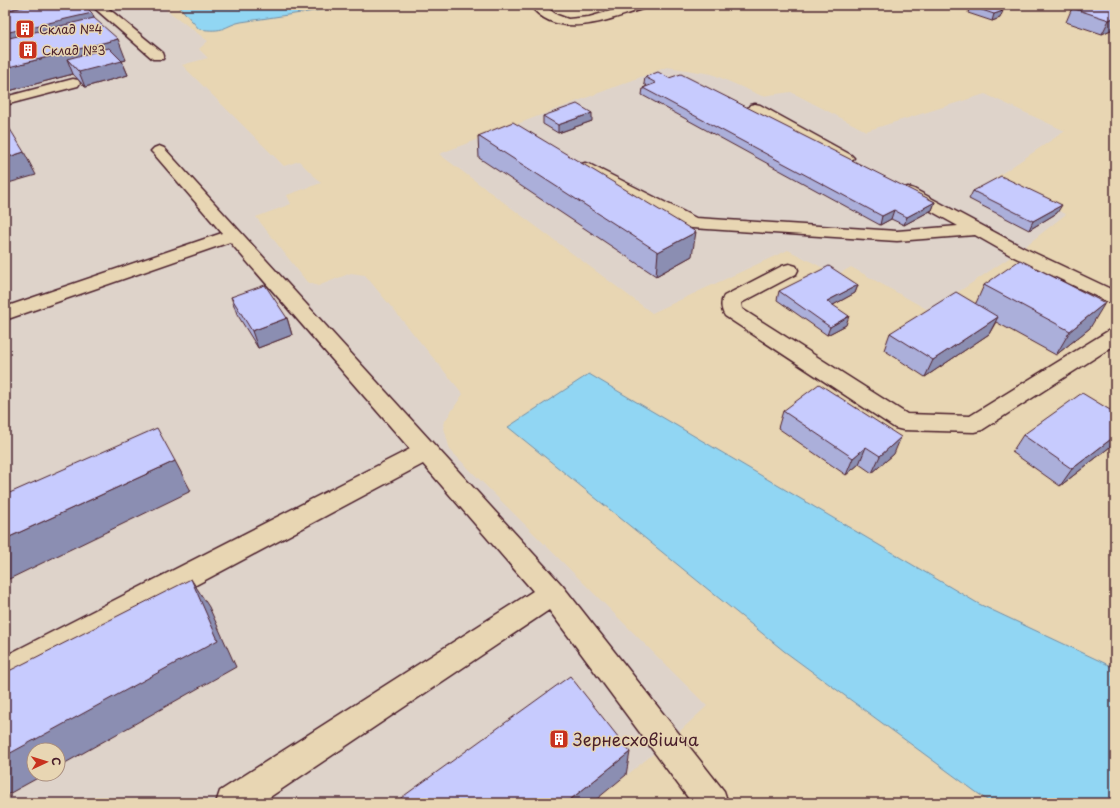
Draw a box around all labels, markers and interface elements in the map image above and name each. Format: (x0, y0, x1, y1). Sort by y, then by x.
building icon: Склад №4 (14, 18, 36, 40)
place label: Склад №4 (39, 20, 103, 38)
building icon: Склад №3 (17, 39, 39, 61)
place label: Склад №3 (42, 41, 106, 59)
place label: Зернесховішча (573, 726, 699, 752)
building icon: Зернесховішча (548, 728, 570, 750)
north arrow (26, 742, 66, 782)
text: С (48, 757, 65, 766)

